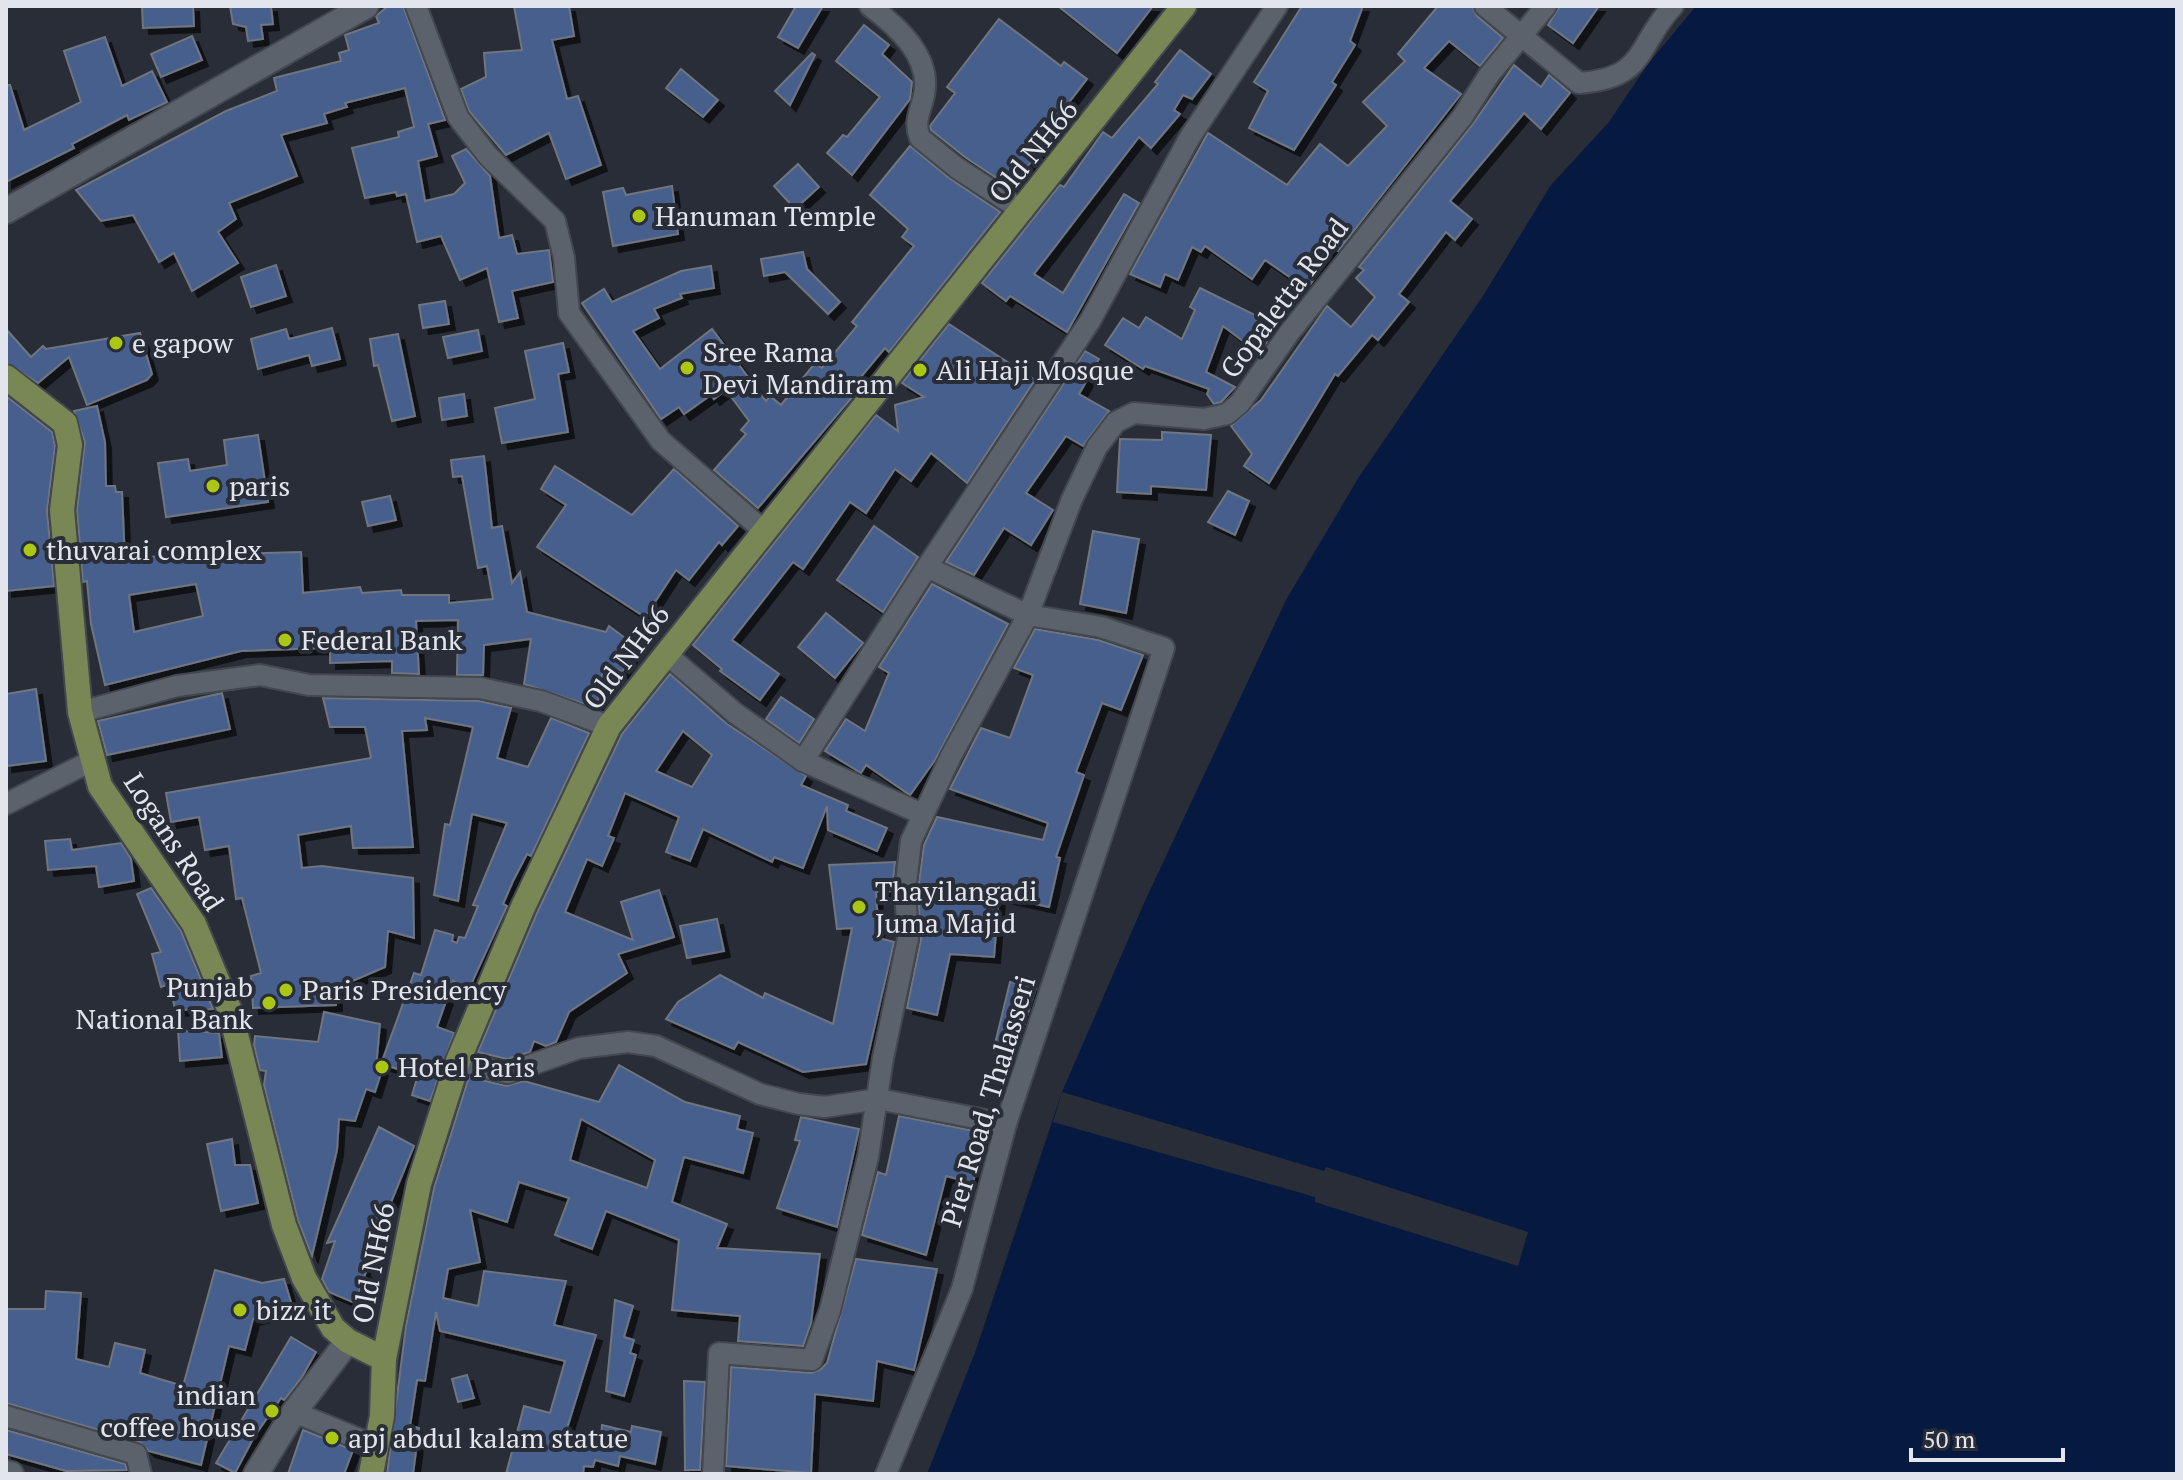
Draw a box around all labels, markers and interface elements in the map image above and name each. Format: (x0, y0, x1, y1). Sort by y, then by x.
street label: Old NH66 (980, 91, 1085, 210)
place label: Hanuman Temple (655, 197, 876, 234)
marker: Hanuman Temple (630, 207, 648, 225)
street label: Gopaletta Road (1211, 210, 1356, 385)
place label: e gapow (132, 324, 234, 361)
place label: Sree Rama Devi Mandiram (703, 333, 894, 402)
marker: e gapow (107, 334, 125, 352)
place label: Ali Haji Mosque (936, 351, 1134, 388)
marker: Sree Rama Devi Mandiram (678, 359, 696, 377)
marker: Ali Haji Mosque (911, 361, 929, 379)
place label: paris (229, 467, 290, 504)
marker: paris (204, 477, 222, 495)
place label: thuvarai complex (46, 531, 262, 568)
marker: thuvarai complex (21, 541, 39, 559)
street label: Old NH66 (574, 597, 677, 717)
place label: Federal Bank (301, 621, 463, 658)
marker: Federal Bank (276, 631, 294, 649)
street label: Logans Road (116, 765, 233, 918)
place label: Thayilangadi Juma Majid (875, 872, 1038, 941)
marker: Thayilangadi Juma Majid (850, 898, 868, 916)
place label: Punjab National Bank (76, 968, 254, 1037)
place label: Paris Presidency (302, 971, 507, 1008)
street label: Pier Road, Thalasseri (932, 971, 1043, 1231)
marker: Paris Presidency (277, 981, 295, 999)
marker: Punjab National Bank (260, 994, 278, 1012)
place label: Hotel Paris (398, 1048, 535, 1085)
marker: Hotel Paris (373, 1058, 391, 1076)
street label: Old NH66 (343, 1199, 402, 1326)
place label: bizz it (256, 1291, 333, 1328)
marker: bizz it (231, 1301, 249, 1319)
place label: indian coffee house (100, 1376, 256, 1445)
marker: indian coffee house (263, 1402, 281, 1420)
scale bar (1911, 1412, 2063, 1462)
place label: apj abdul kalam statue (348, 1419, 628, 1456)
text: 50 m (1923, 1423, 1975, 1455)
marker: apj abdul kalam statue (323, 1429, 341, 1447)

